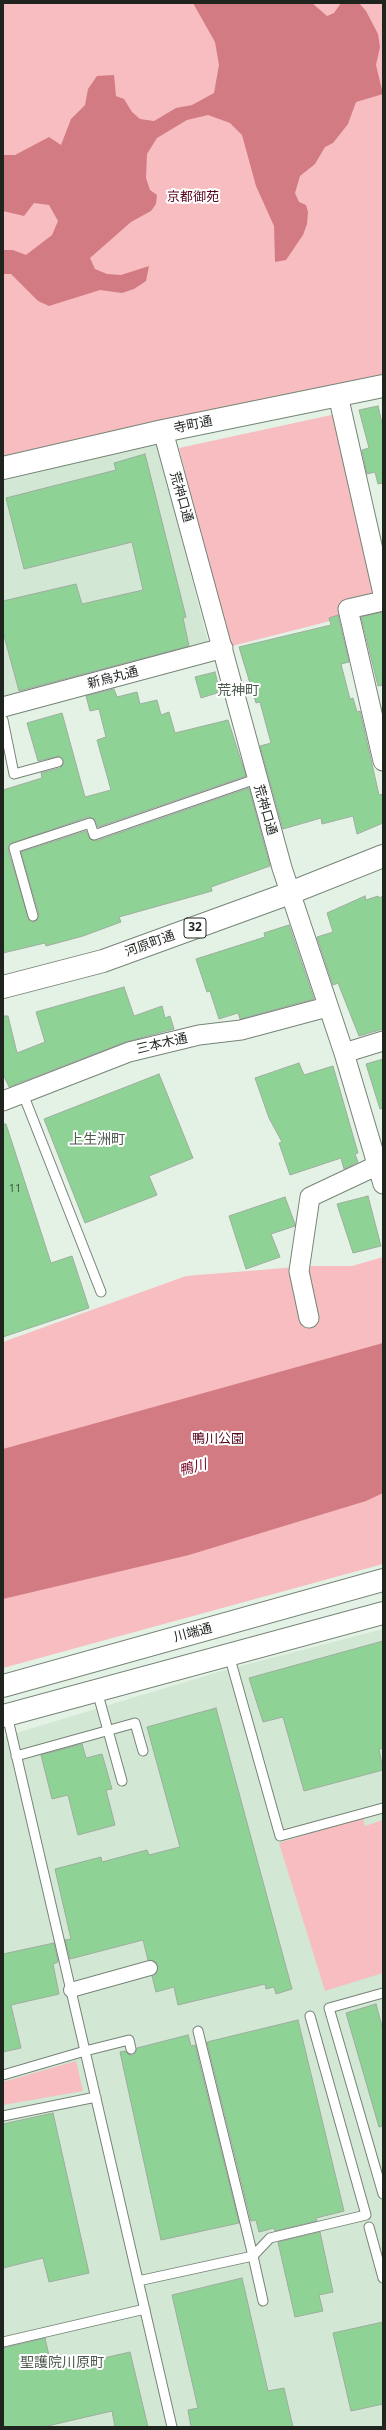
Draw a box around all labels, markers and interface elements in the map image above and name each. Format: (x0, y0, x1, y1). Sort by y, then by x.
park label: 京都御苑 (167, 189, 219, 205)
street label: 寺町通 (172, 413, 214, 437)
street label: 荒神口通 (166, 470, 196, 524)
street label: 新烏丸通 (86, 664, 140, 692)
district label: 荒神町 (217, 683, 259, 699)
street label: 荒神口通 (250, 783, 280, 837)
road number: 32 (184, 918, 206, 938)
street label: 河原町通 (123, 928, 177, 960)
street label: 三本木通 (135, 1031, 189, 1057)
district label: 上生洲町 (69, 1132, 125, 1148)
house number: 11 (9, 1182, 21, 1196)
park label: 鴨川公園 (192, 1431, 244, 1447)
water label: 鴨川 (177, 1456, 209, 1480)
street label: 川端通 (172, 1620, 214, 1646)
district label: 聖護院川原町 (20, 2355, 104, 2371)

